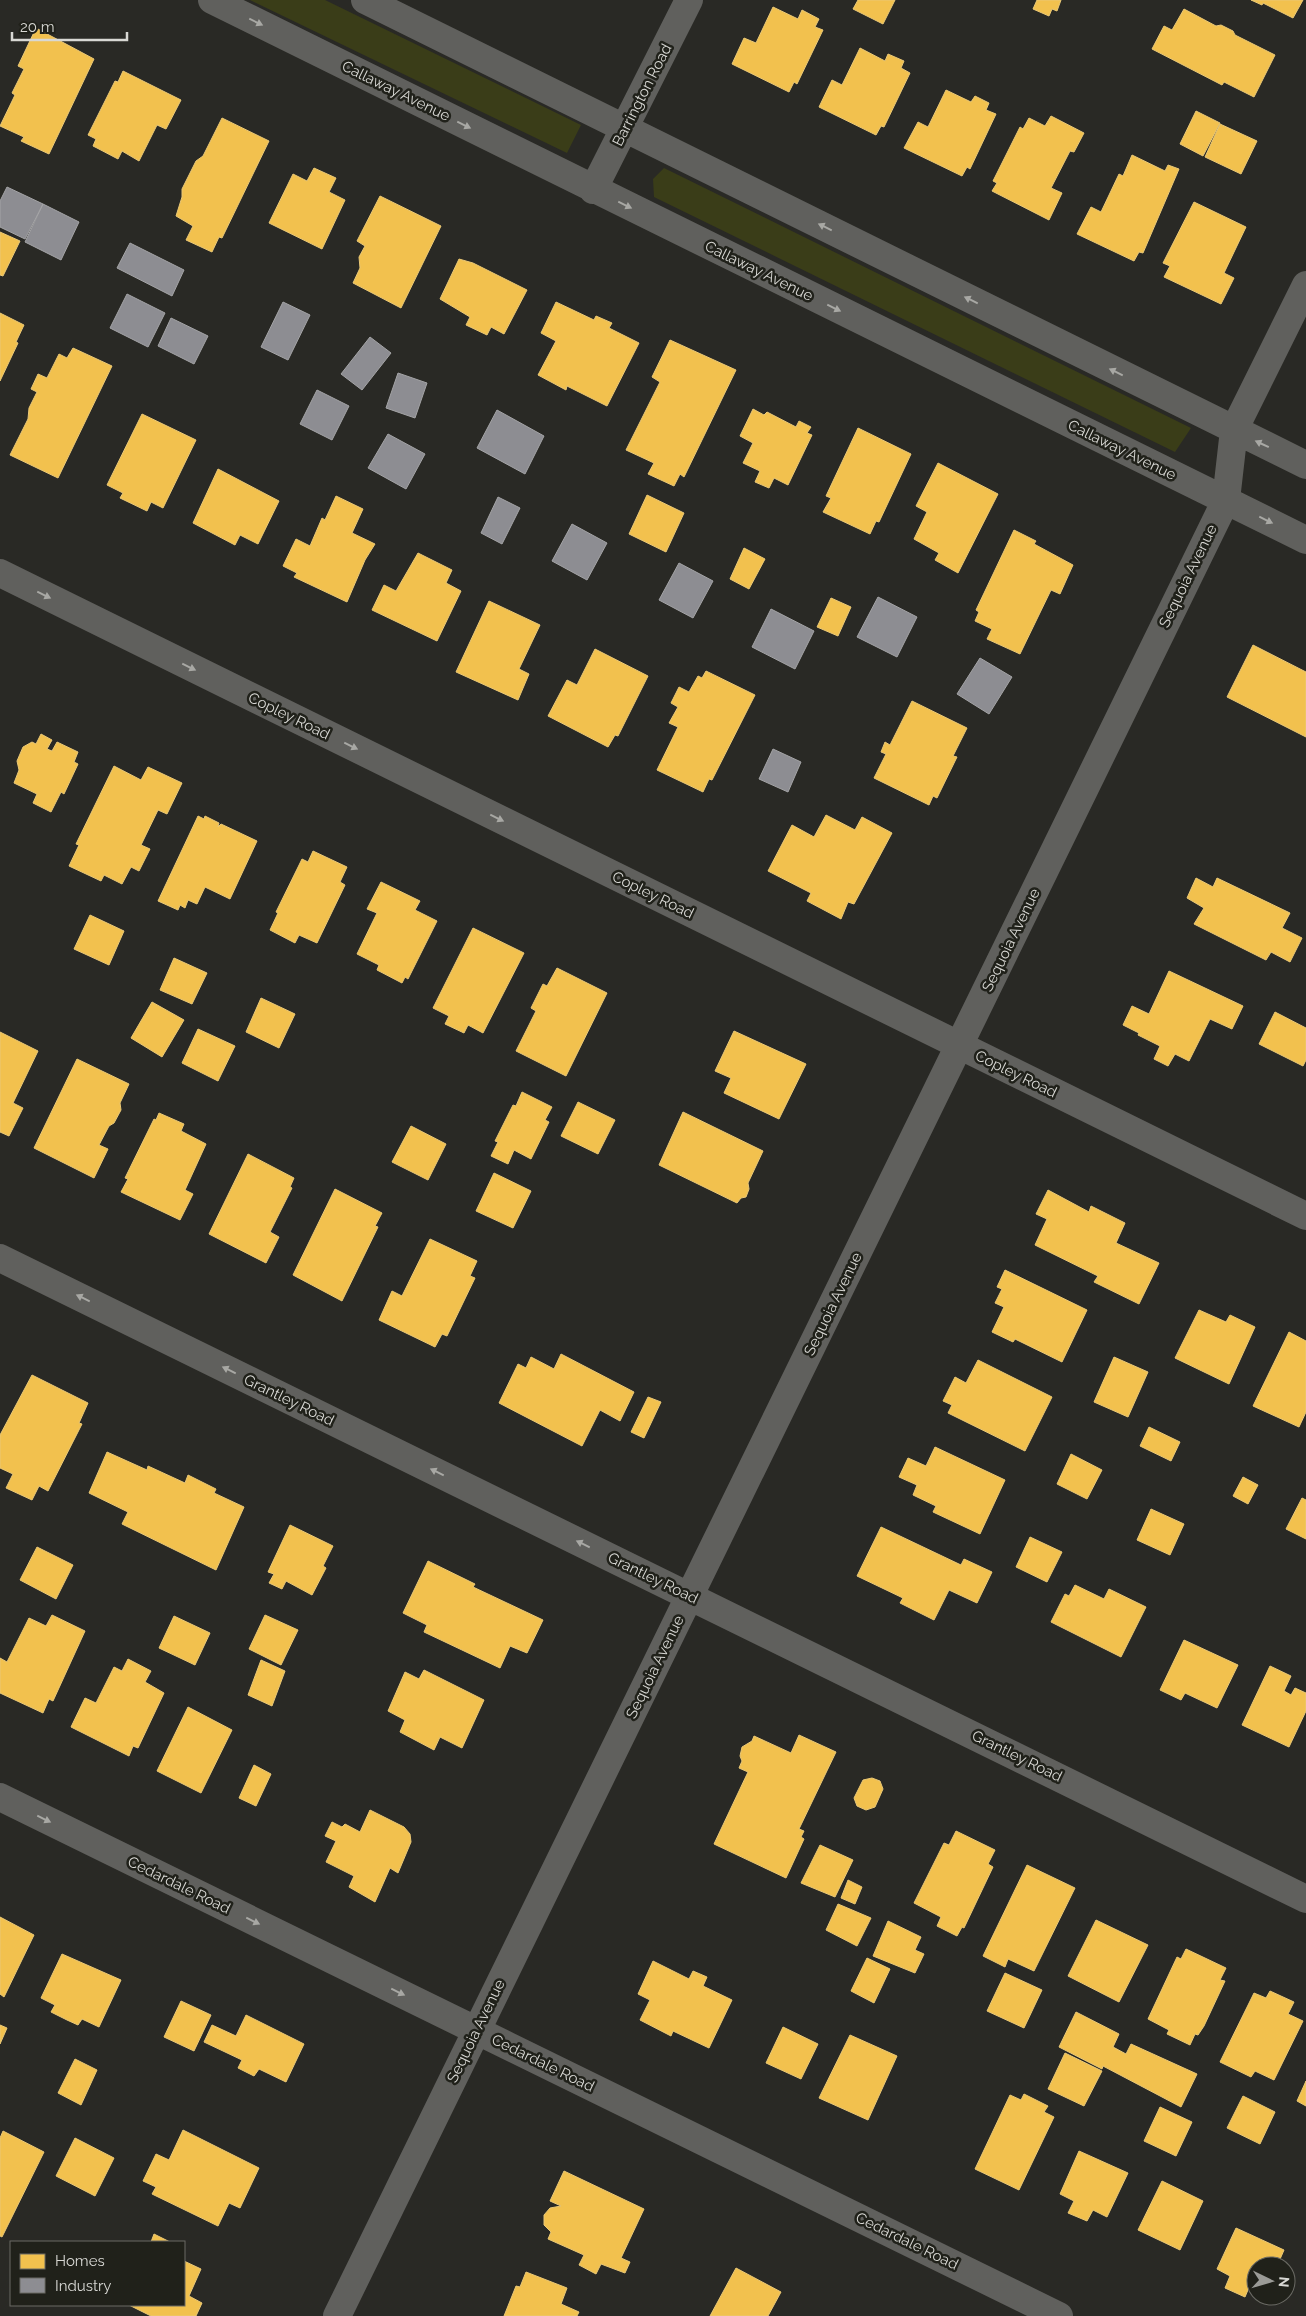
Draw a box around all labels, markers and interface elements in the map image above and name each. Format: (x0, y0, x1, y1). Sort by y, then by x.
scale bar (12, 10, 128, 42)
text: 20 m (20, 18, 55, 36)
one-way arrow (249, 18, 263, 26)
street label: Barrington Road (608, 41, 676, 149)
street label: Callaway Avenue (339, 57, 453, 125)
one-way arrow (457, 121, 471, 129)
one-way arrow (618, 201, 632, 209)
one-way arrow (818, 223, 832, 231)
street label: Callaway Avenue (702, 237, 816, 305)
one-way arrow (964, 295, 978, 303)
one-way arrow (827, 304, 841, 312)
one-way arrow (1109, 368, 1124, 376)
street label: Callaway Avenue (1065, 416, 1179, 484)
one-way arrow (1255, 440, 1269, 448)
one-way arrow (1259, 516, 1273, 524)
street label: Sequoia Avenue (1155, 521, 1221, 630)
one-way arrow (37, 591, 51, 599)
one-way arrow (182, 662, 197, 671)
street label: Copley Road (245, 688, 333, 744)
one-way arrow (344, 742, 358, 750)
one-way arrow (489, 814, 504, 822)
street label: Copley Road (609, 867, 697, 923)
street label: Sequoia Avenue (978, 885, 1044, 994)
street label: Copley Road (972, 1046, 1060, 1102)
street label: Sequoia Avenue (800, 1249, 866, 1358)
one-way arrow (75, 1294, 90, 1302)
one-way arrow (221, 1366, 236, 1374)
street label: Grantley Road (241, 1370, 337, 1430)
one-way arrow (430, 1468, 444, 1476)
one-way arrow (576, 1539, 590, 1547)
street label: Grantley Road (605, 1548, 701, 1608)
street label: Sequoia Avenue (622, 1612, 688, 1721)
street label: Grantley Road (969, 1726, 1065, 1786)
one-way arrow (37, 1815, 51, 1823)
street label: Cedardale Road (125, 1852, 233, 1918)
one-way arrow (245, 1917, 260, 1925)
street label: Sequoia Avenue (443, 1976, 509, 2085)
one-way arrow (391, 1988, 406, 1997)
street label: Cedardale Road (489, 2030, 597, 2096)
street label: Cedardale Road (853, 2208, 961, 2274)
legend (10, 2241, 185, 2306)
text: Homes (55, 2252, 105, 2270)
north arrow (1246, 2256, 1296, 2306)
text: N (1276, 2276, 1292, 2288)
text: Industry (55, 2277, 111, 2295)

